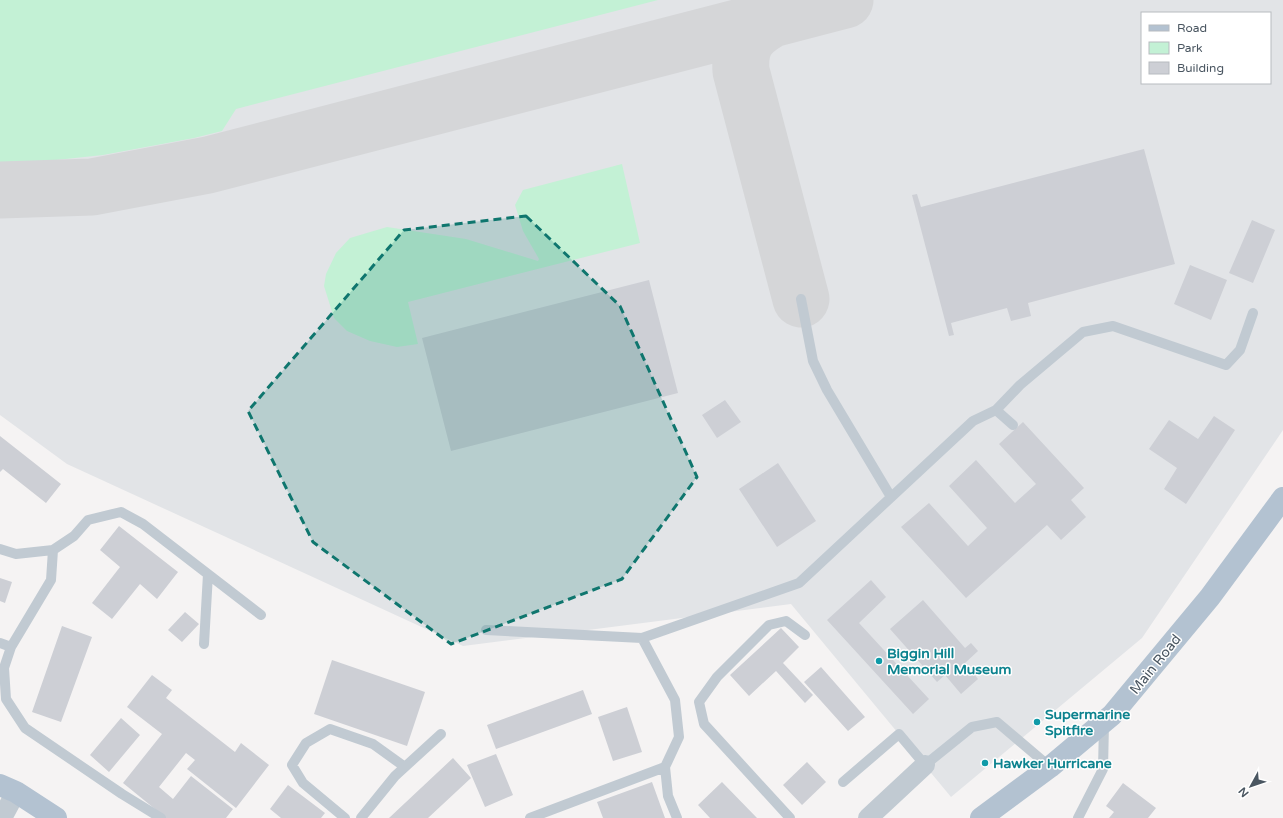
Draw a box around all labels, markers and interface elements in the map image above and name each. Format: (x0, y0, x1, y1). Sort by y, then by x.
legend (1141, 12, 1271, 84)
text: Road (1177, 21, 1207, 35)
text: Park (1177, 41, 1203, 55)
text: Building (1177, 61, 1224, 75)
street label: Main Road (1126, 631, 1185, 698)
place label: Biggin Hill Memorial Museum (887, 645, 1011, 678)
marker: Biggin Hill Memorial Museum (874, 656, 884, 666)
place label: Supermarine Spitfire (1045, 706, 1130, 739)
marker: Supermarine Spitfire (1032, 717, 1042, 727)
place label: Hawker Hurricane (993, 755, 1112, 772)
marker: Hawker Hurricane (980, 758, 990, 768)
north arrow (1231, 766, 1271, 806)
text: N (1236, 785, 1252, 800)

